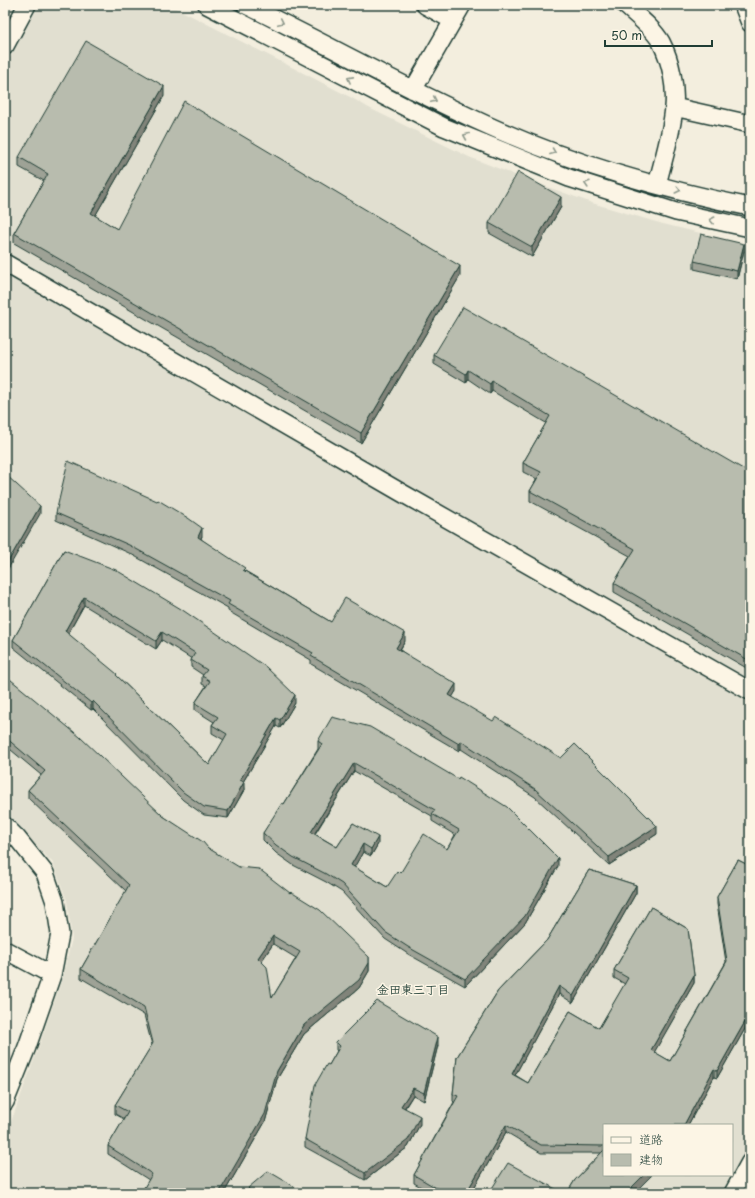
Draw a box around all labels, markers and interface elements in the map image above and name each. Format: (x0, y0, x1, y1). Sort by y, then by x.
one-way arrow (277, 17, 284, 25)
scale bar (605, 22, 712, 48)
text: 50 m (611, 26, 642, 44)
one-way arrow (346, 76, 354, 84)
one-way arrow (430, 95, 438, 103)
one-way arrow (463, 133, 471, 141)
one-way arrow (550, 147, 557, 155)
one-way arrow (584, 180, 591, 189)
one-way arrow (674, 186, 681, 194)
one-way arrow (709, 216, 715, 224)
district label: 金田東三丁目 (377, 980, 449, 998)
legend (603, 1124, 733, 1176)
text: 道路 (639, 1130, 663, 1148)
text: 建物 (639, 1150, 663, 1168)

